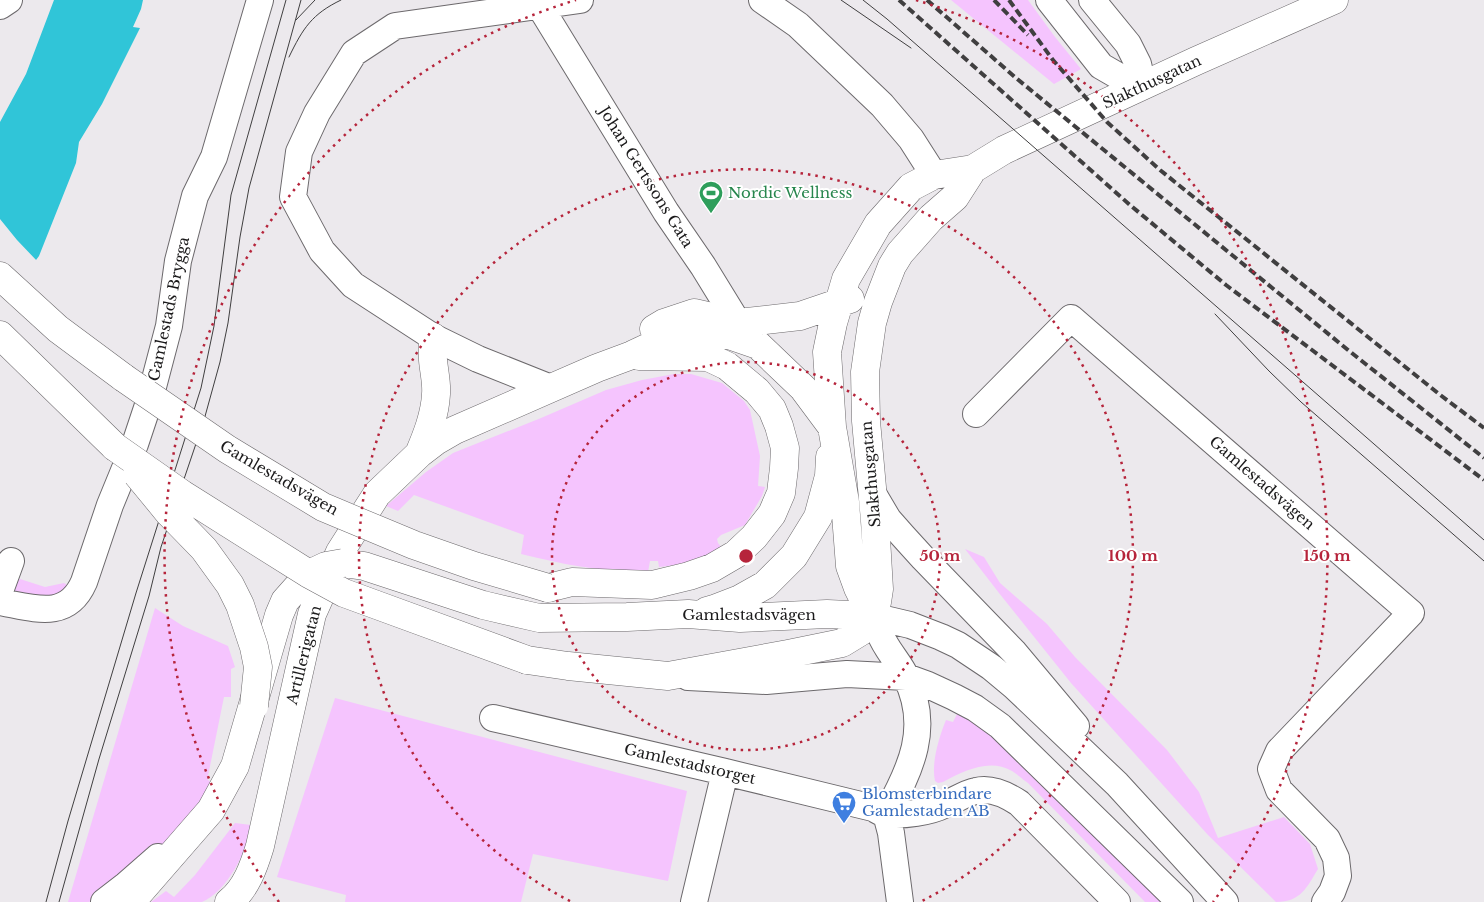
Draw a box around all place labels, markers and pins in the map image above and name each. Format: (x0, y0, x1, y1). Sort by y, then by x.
sports icon: Nordic Wellness (698, 180, 724, 214)
place label: Nordic Wellness (728, 183, 852, 202)
centre of rings (737, 547, 755, 565)
place label: Blomsterbindare Gamlestaden AB (862, 784, 992, 820)
supermarket icon: Blomsterbindare Gamlestaden AB (831, 790, 857, 824)

